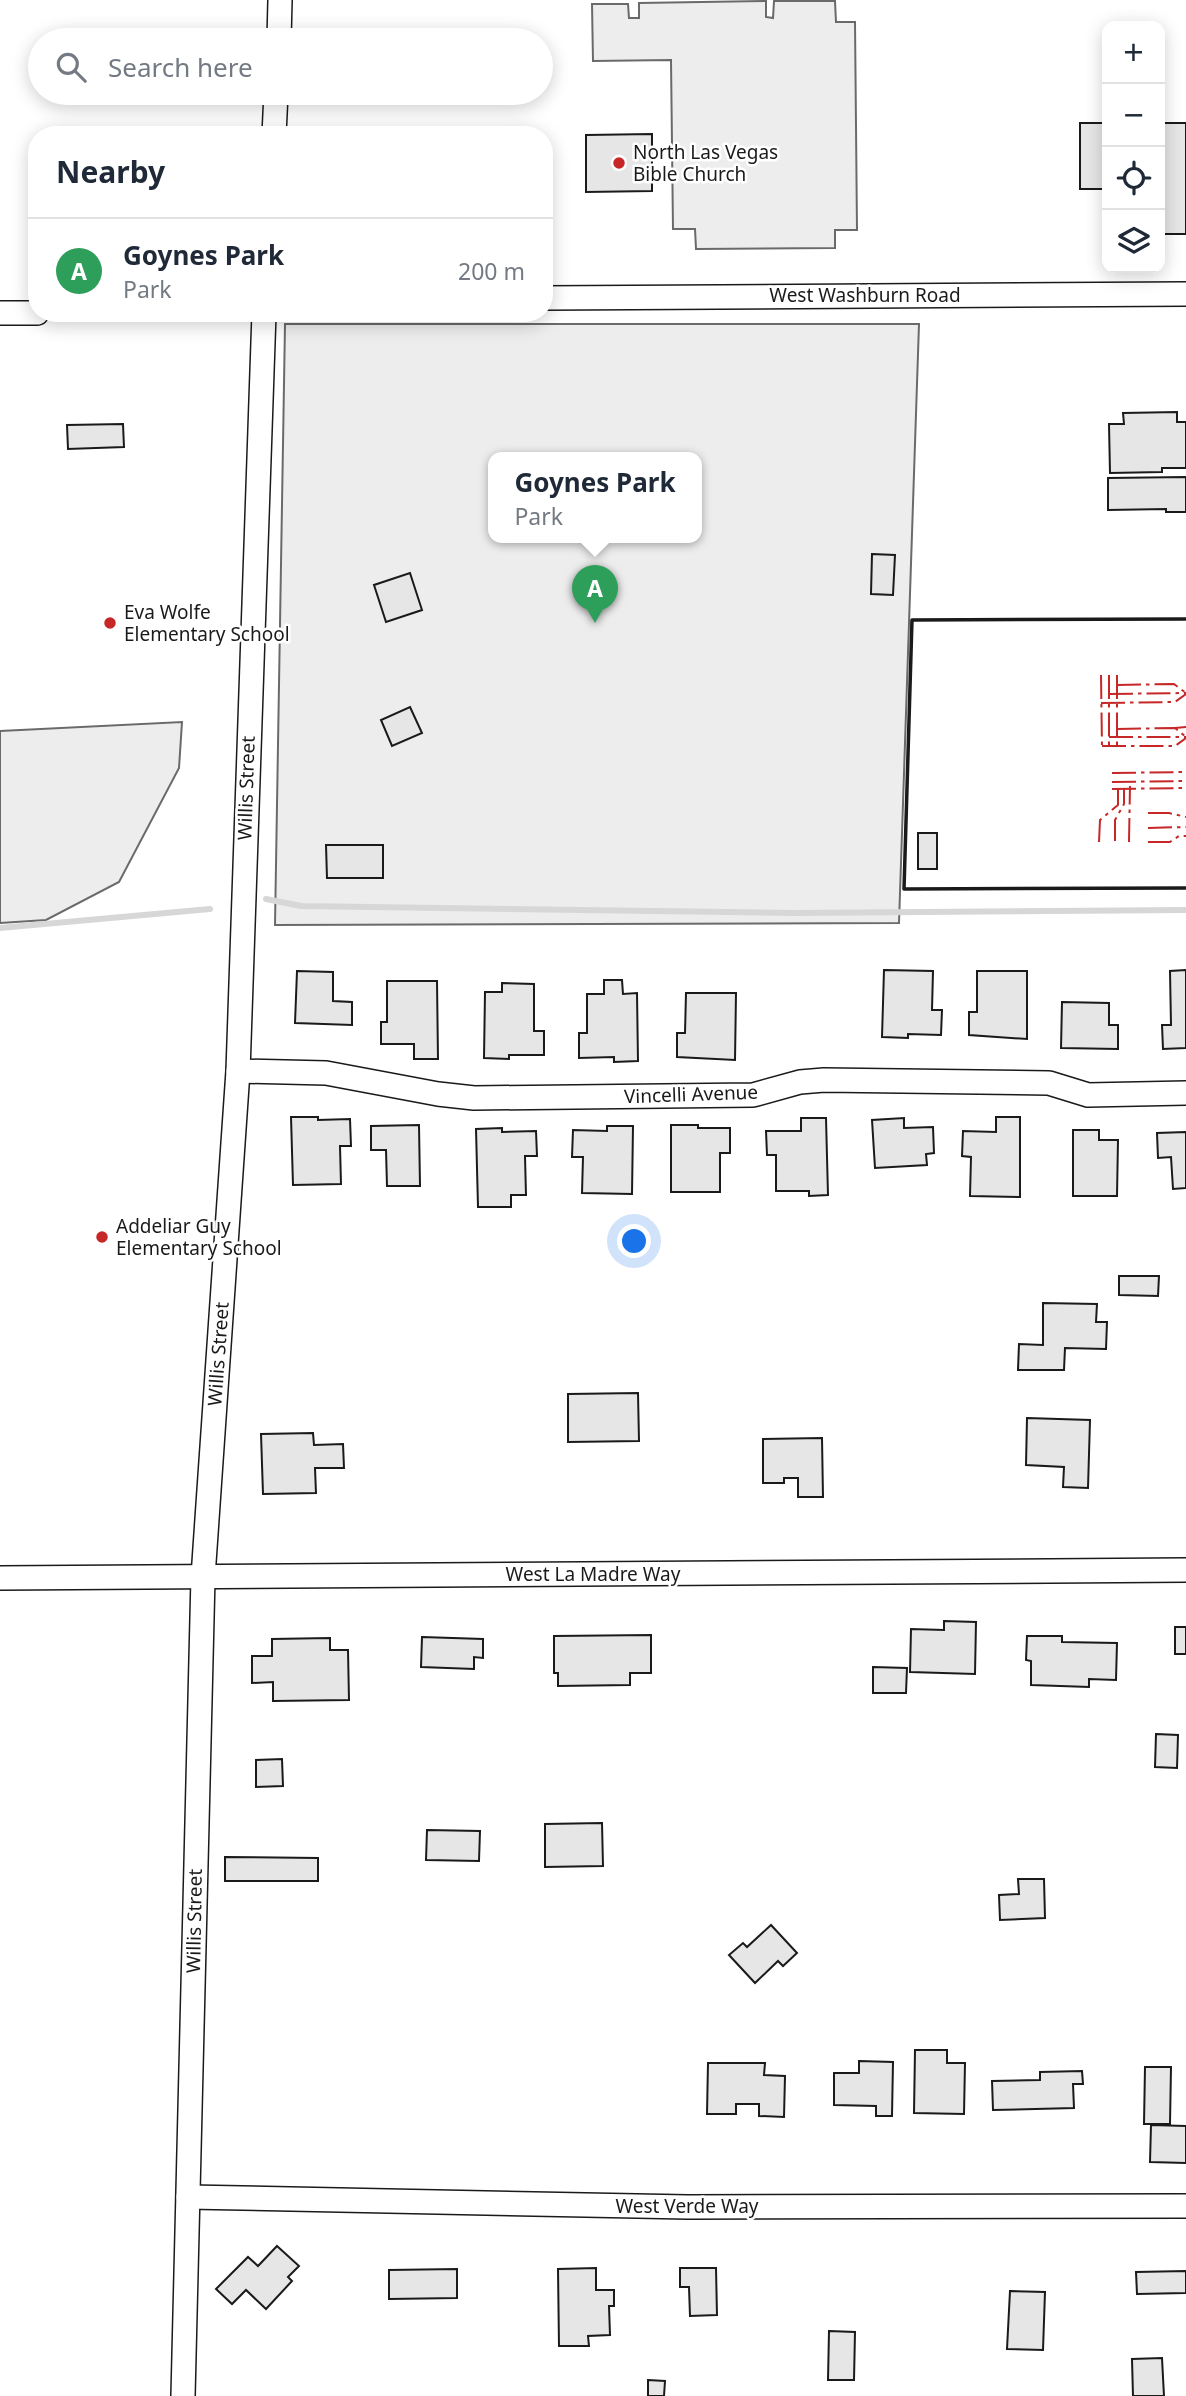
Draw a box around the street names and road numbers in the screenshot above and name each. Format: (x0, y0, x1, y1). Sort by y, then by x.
street label: West Washburn Road (769, 282, 961, 308)
street label: Willis Street (231, 735, 261, 841)
street label: Vincelli Avenue (623, 1079, 759, 1109)
street label: Willis Street (201, 1301, 235, 1407)
street label: West La Madre Way (506, 1561, 681, 1587)
street label: Willis Street (180, 1868, 208, 1973)
street label: West Verde Way (615, 2193, 759, 2219)

